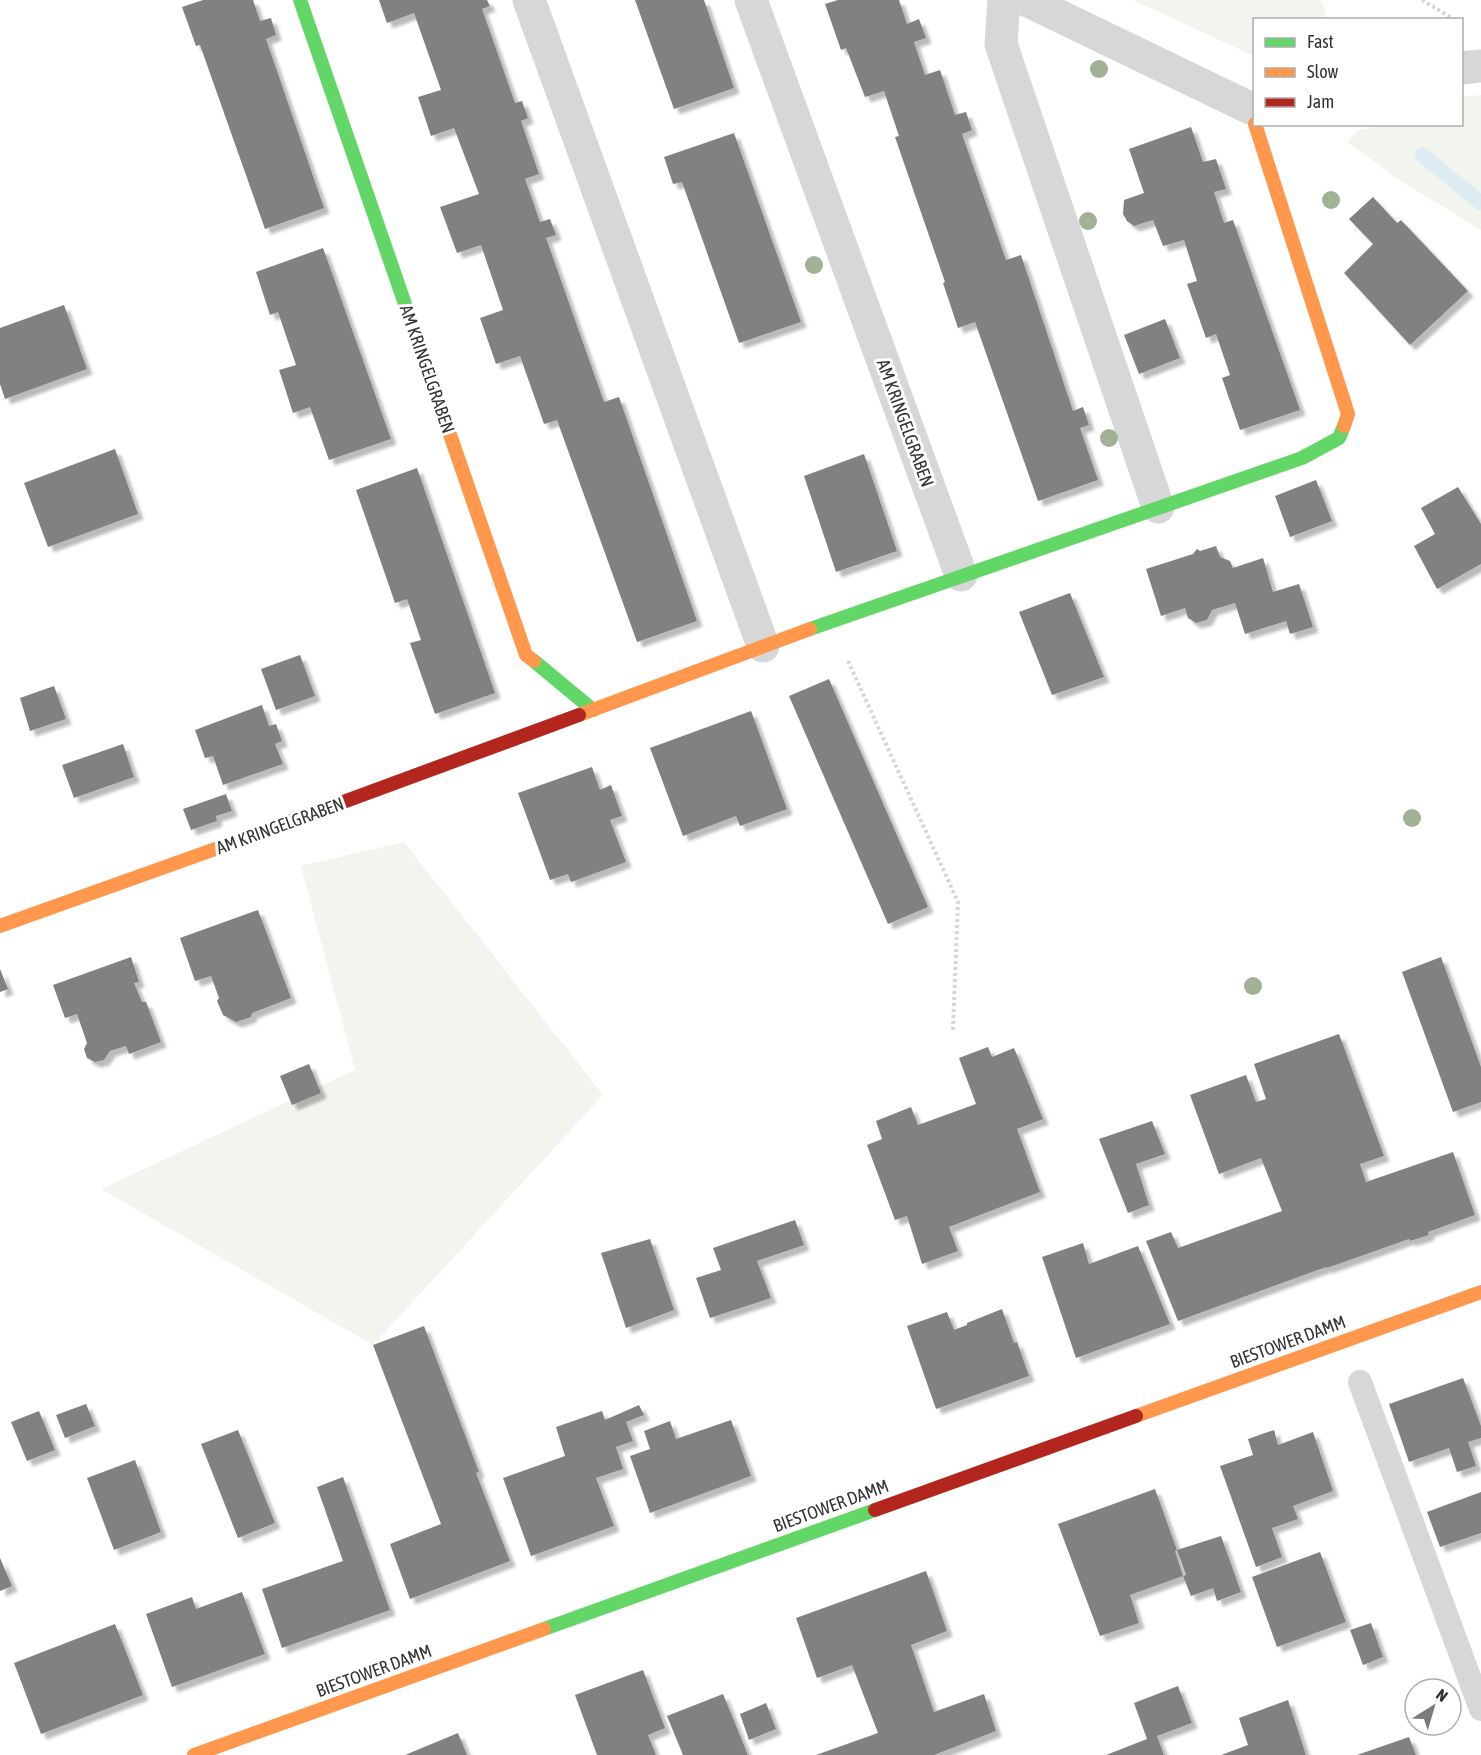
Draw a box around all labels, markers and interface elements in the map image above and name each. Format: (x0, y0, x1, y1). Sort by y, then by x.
legend (1253, 18, 1463, 126)
text: Fast (1307, 31, 1334, 52)
text: Slow (1307, 61, 1338, 82)
text: Jam (1307, 91, 1334, 112)
street label: AM KRINGELGRABEN (396, 302, 459, 436)
street label: AM KRINGELGRABEN (873, 356, 938, 490)
street label: AM KRINGELGRABEN (213, 793, 347, 858)
street label: BIESTOWER DAMM (1227, 1311, 1348, 1372)
street label: BIESTOWER DAMM (770, 1475, 891, 1536)
street label: BIESTOWER DAMM (313, 1640, 434, 1701)
north arrow (1403, 1677, 1463, 1737)
text: N (1433, 1685, 1451, 1705)

